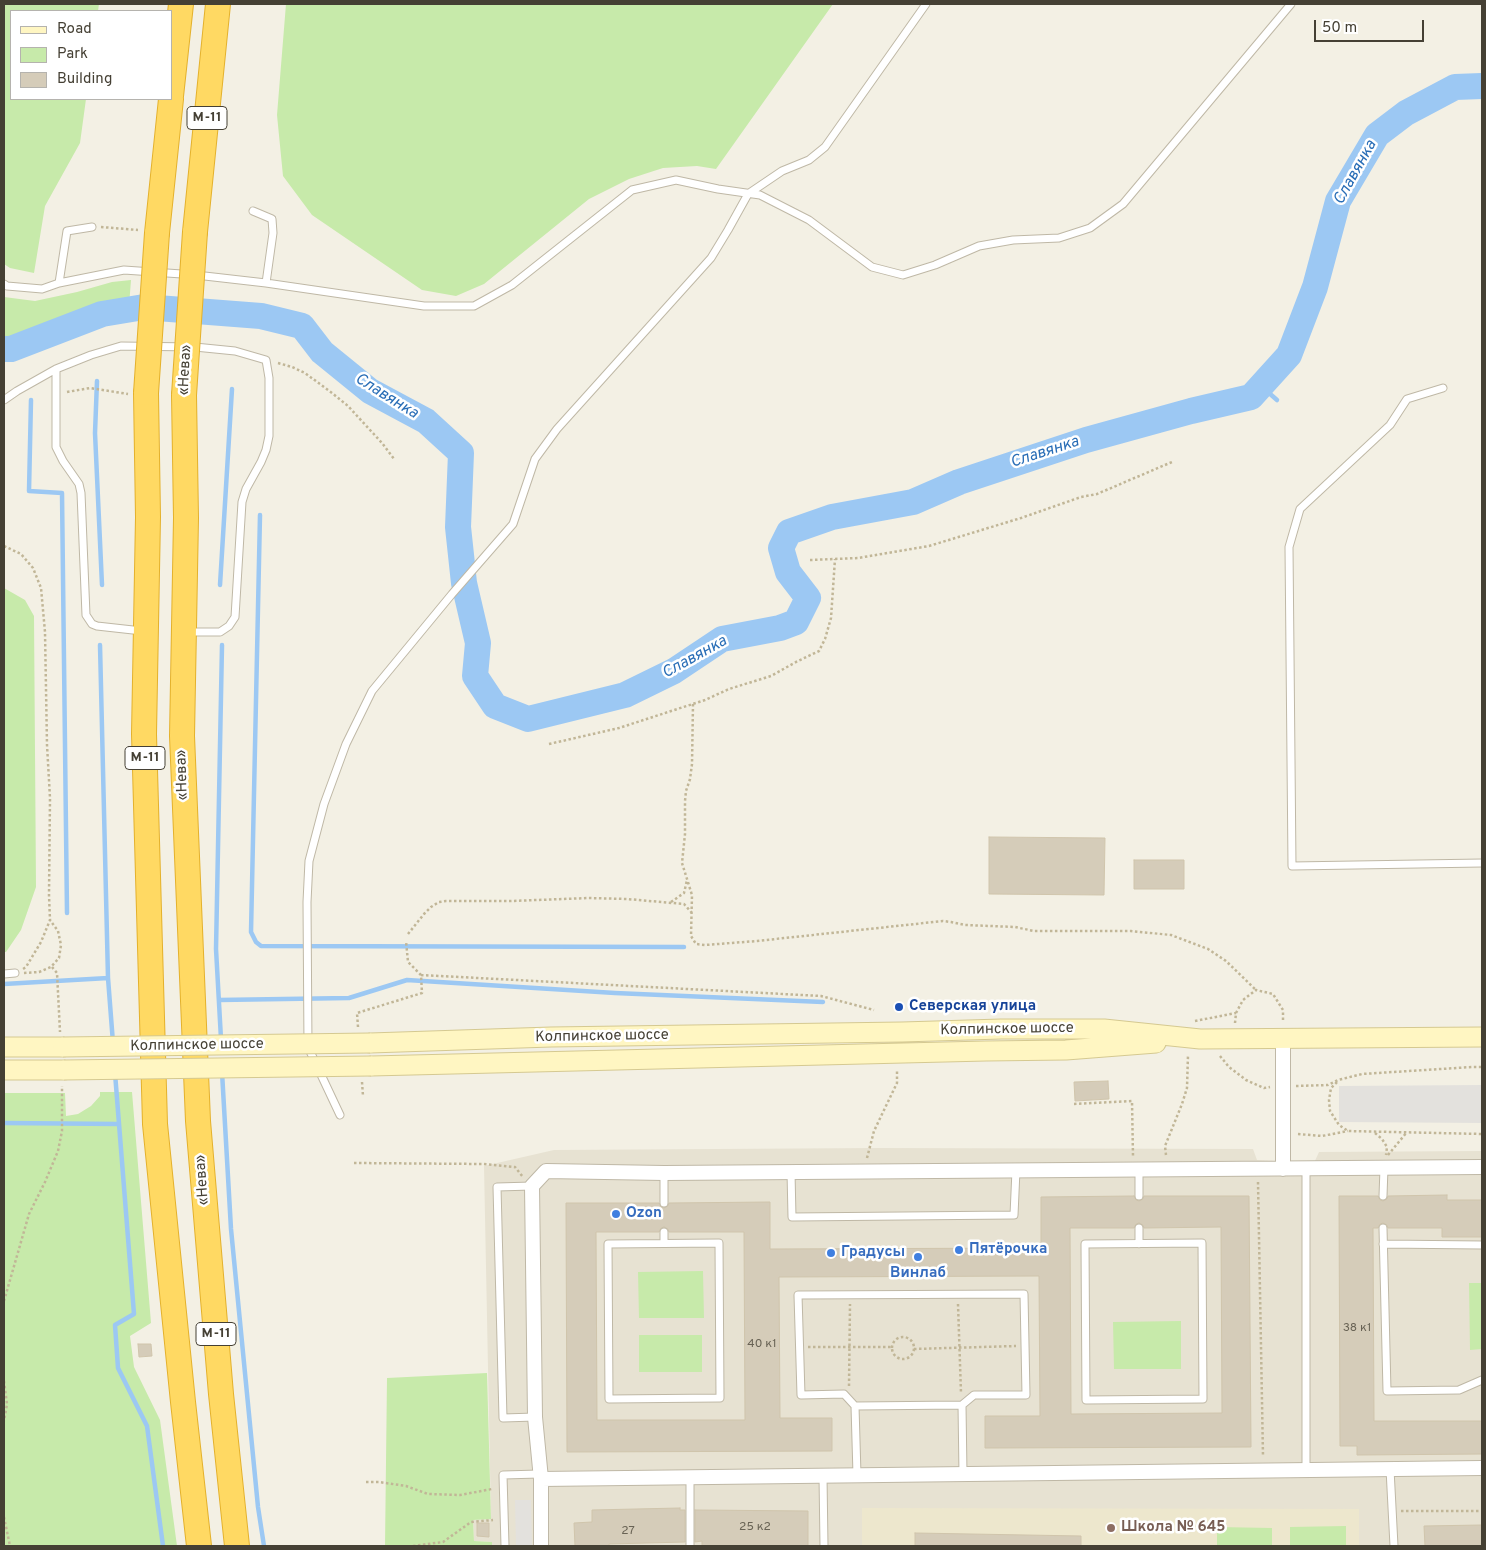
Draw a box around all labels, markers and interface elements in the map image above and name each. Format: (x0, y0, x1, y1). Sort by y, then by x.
legend (10, 10, 172, 100)
scale bar (1316, 10, 1426, 42)
text: 50 m (1322, 19, 1357, 38)
text: Road (57, 20, 92, 39)
text: Park (57, 45, 88, 64)
text: Building (57, 70, 112, 89)
road number: М-11 (187, 106, 227, 130)
water label: Славянка (1330, 137, 1382, 209)
street label: «Нева» (176, 344, 196, 396)
water label: Славянка (351, 370, 421, 424)
water label: Славянка (1008, 433, 1082, 473)
water label: Славянка (659, 632, 731, 684)
road number: М-11 (125, 746, 165, 770)
street label: «Нева» (173, 749, 193, 801)
place label: Северская улица (909, 998, 1036, 1016)
marker: Северская улица (893, 1001, 905, 1013)
street label: Колпинское шоссе (940, 1020, 1074, 1040)
street label: Колпинское шоссе (535, 1027, 669, 1047)
street label: Колпинское шоссе (130, 1036, 264, 1056)
street label: «Нева» (192, 1154, 214, 1206)
place label: Ozon (626, 1205, 662, 1223)
marker: Ozon (610, 1208, 622, 1220)
place label: Пятёрочка (969, 1241, 1047, 1259)
place label: Градусы (841, 1244, 905, 1262)
marker: Пятёрочка (953, 1244, 965, 1256)
marker: Градусы (825, 1247, 837, 1259)
marker: Винлаб (912, 1251, 924, 1263)
place label: Винлаб (890, 1265, 946, 1283)
road number: М-11 (196, 1322, 236, 1346)
house number: 38 к1 (1343, 1322, 1371, 1336)
house number: 40 к1 (747, 1338, 777, 1352)
place label: Школа № 645 (1121, 1519, 1225, 1537)
house number: 25 к2 (739, 1521, 771, 1535)
marker: Школа № 645 (1105, 1522, 1117, 1534)
house number: 27 (621, 1525, 635, 1539)

